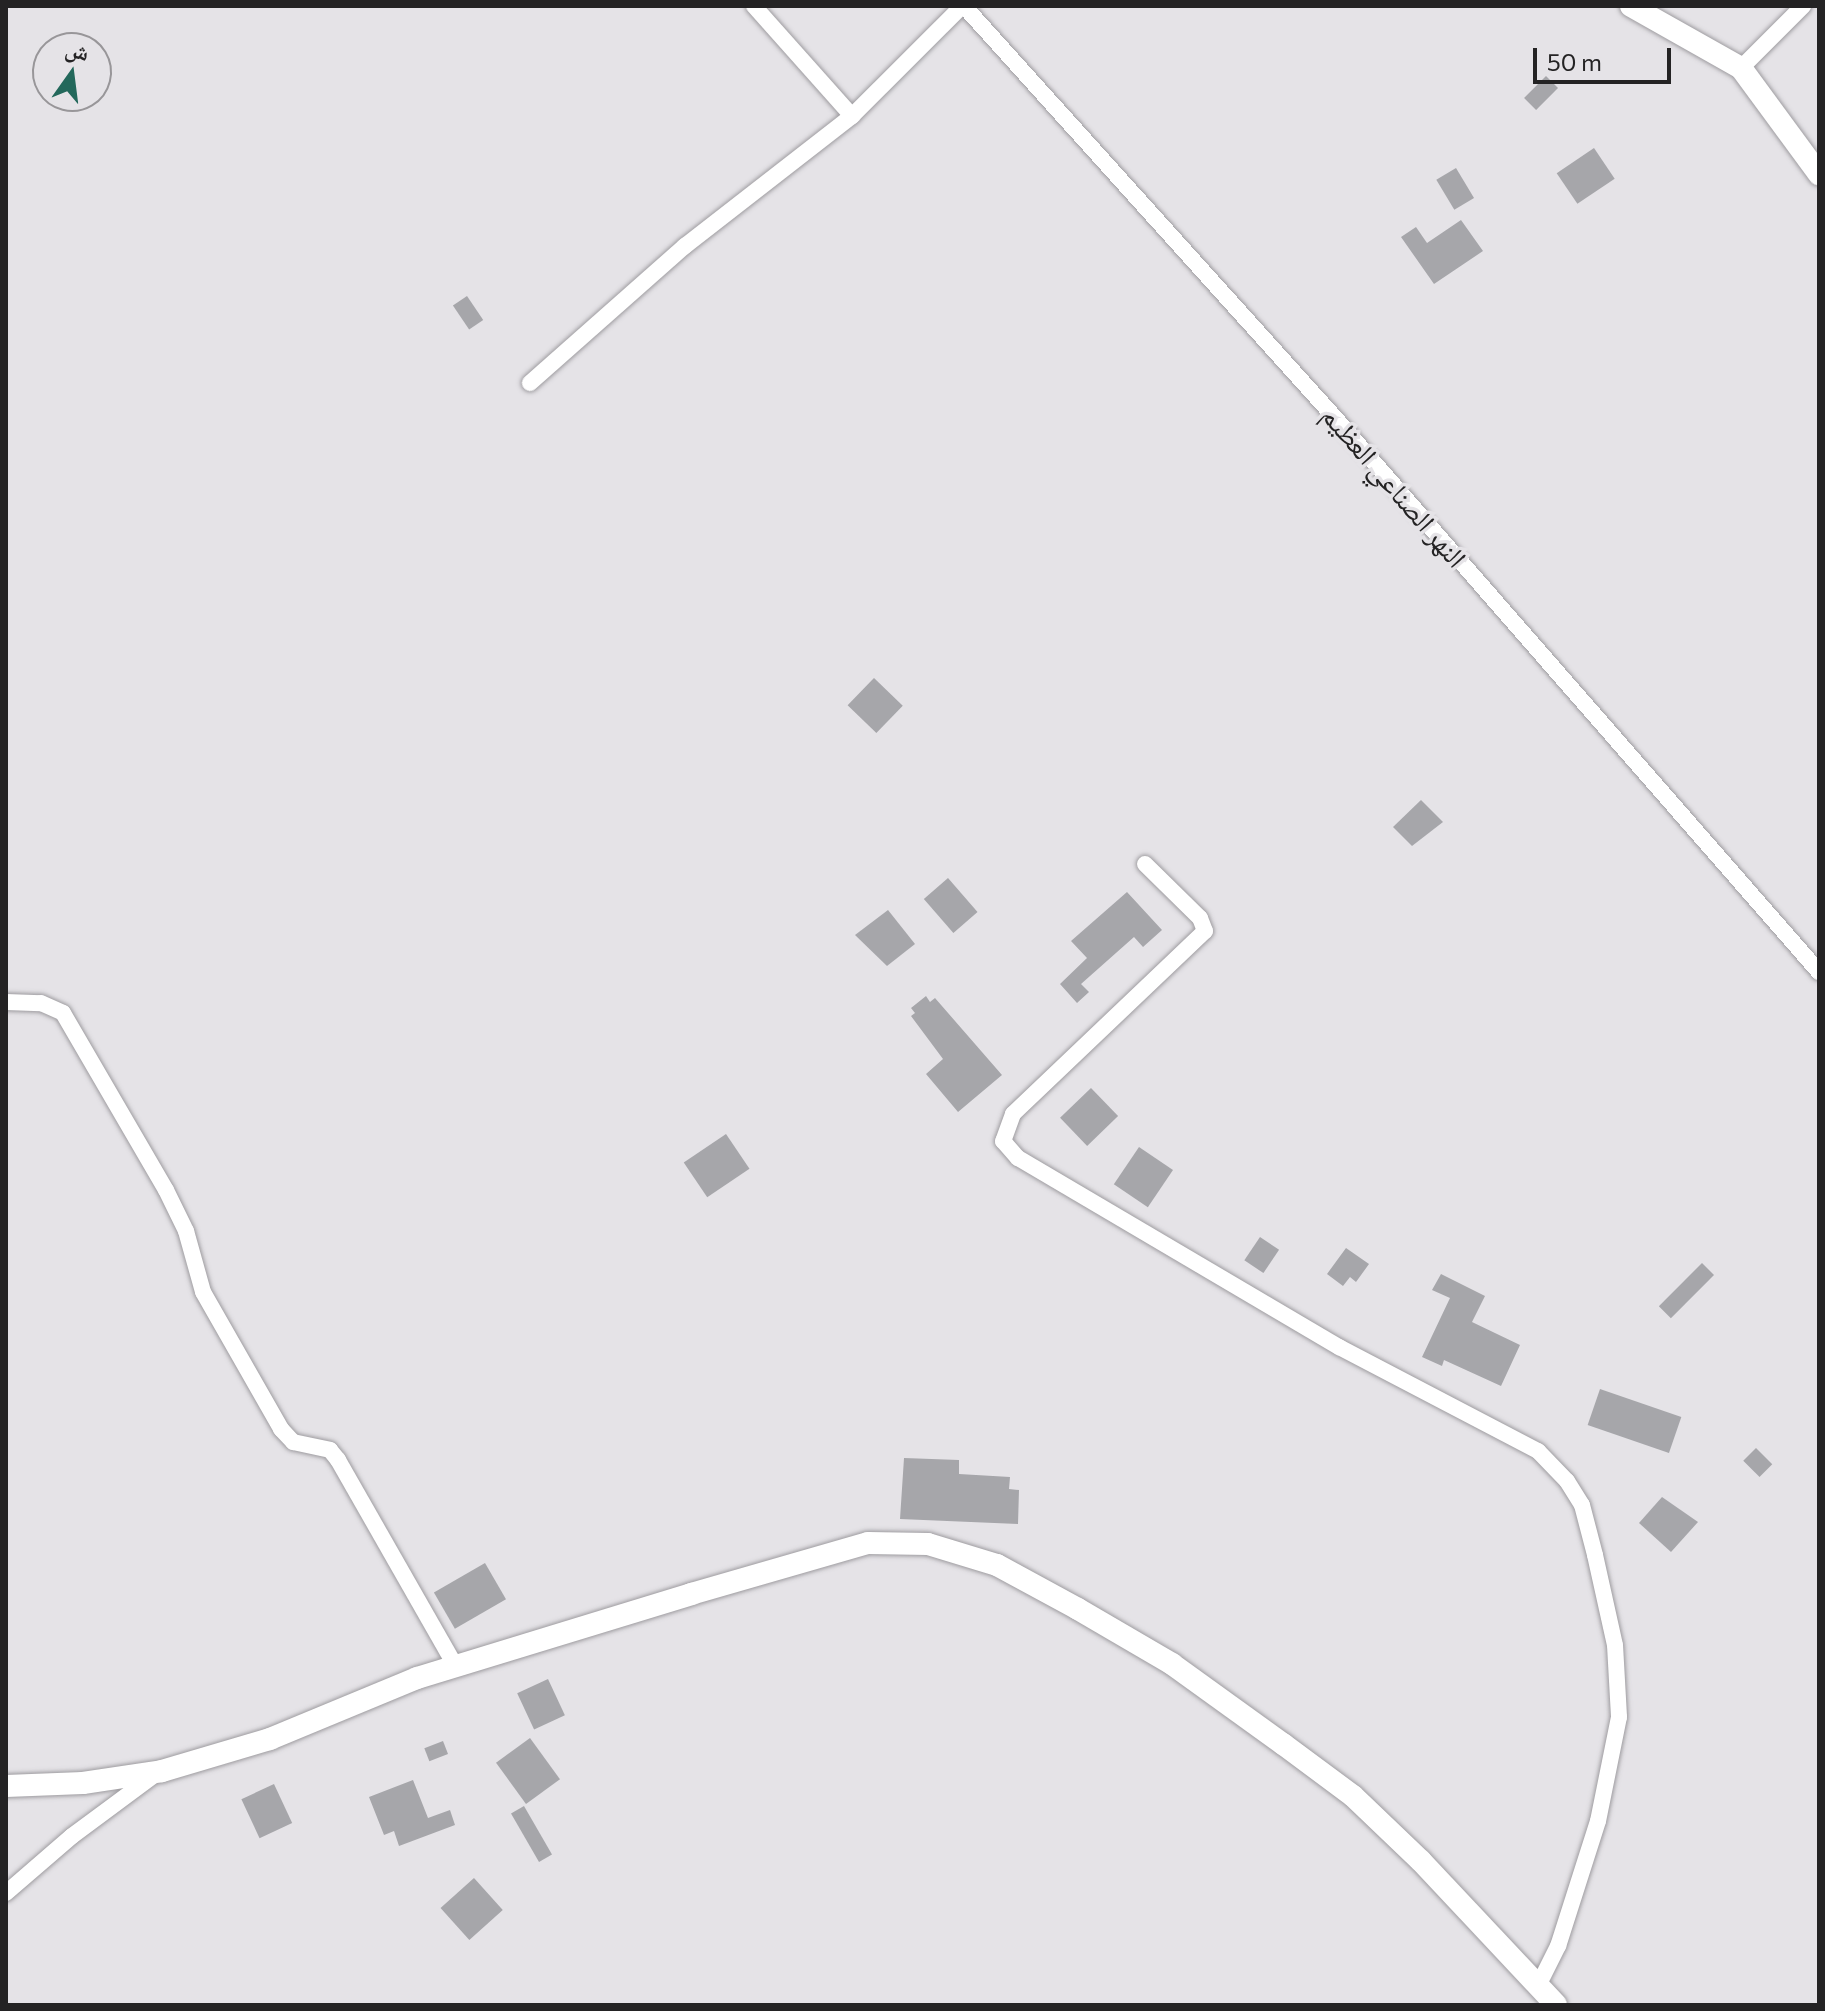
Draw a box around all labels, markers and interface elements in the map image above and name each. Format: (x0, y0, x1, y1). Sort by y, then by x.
north arrow (32, 32, 112, 112)
scale bar (1537, 32, 1675, 82)
text: ش (63, 34, 92, 66)
text: 50 m (1547, 47, 1602, 76)
street label: النهر الصناعي العظيم (1316, 398, 1474, 574)

